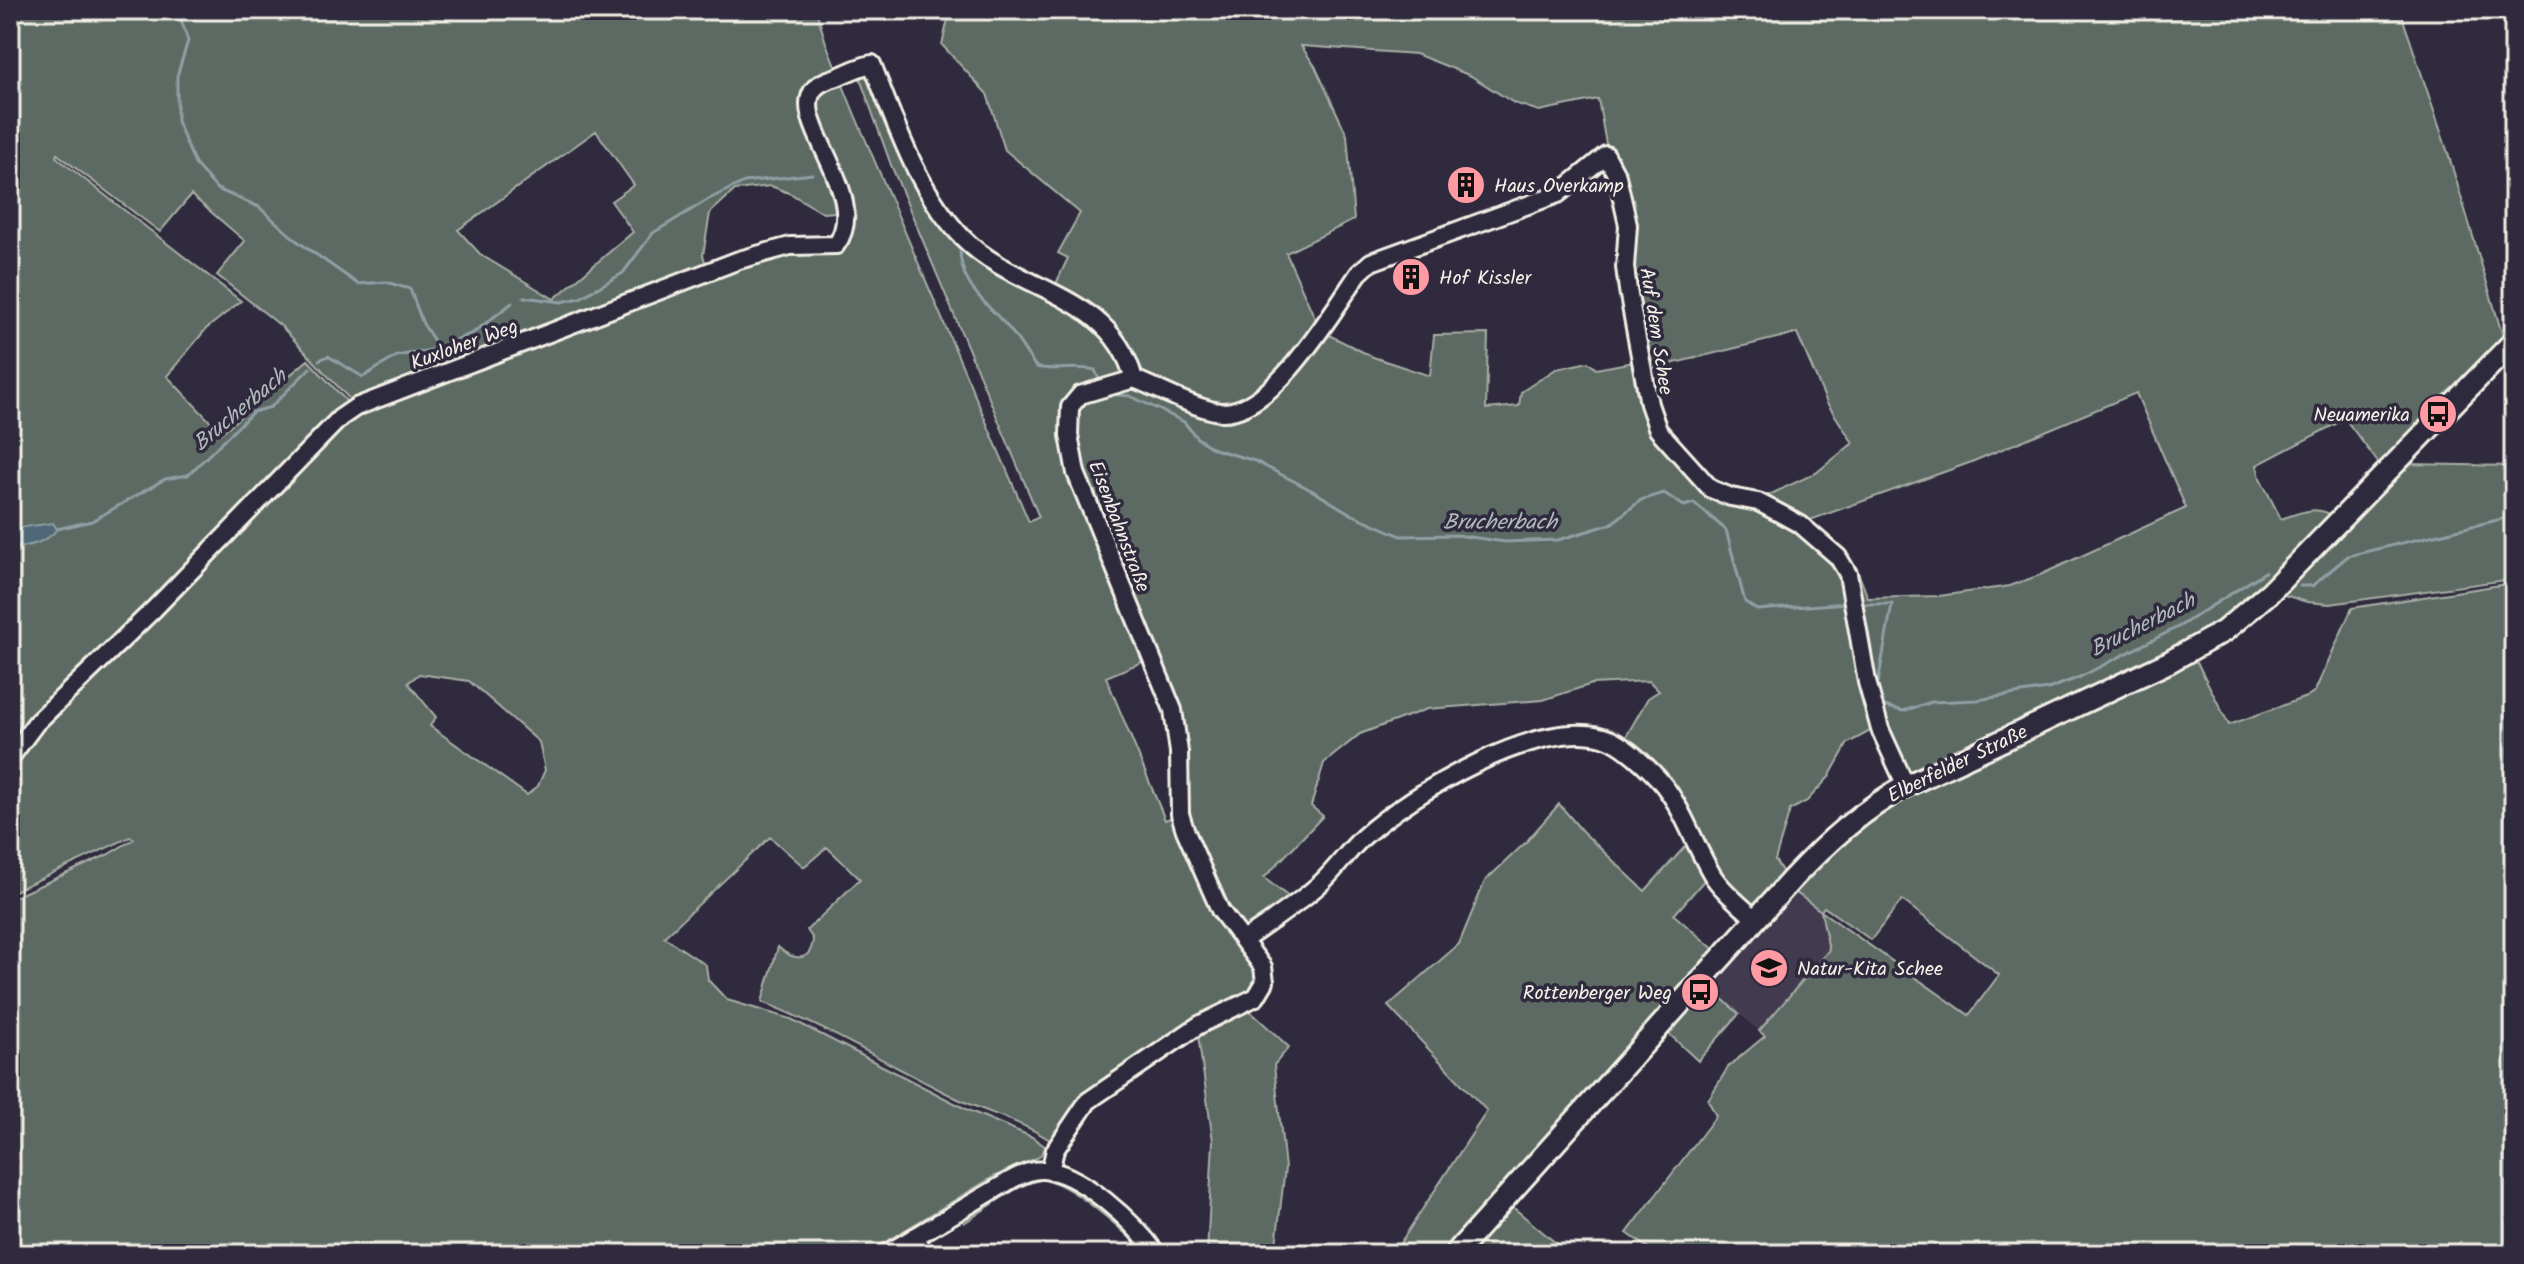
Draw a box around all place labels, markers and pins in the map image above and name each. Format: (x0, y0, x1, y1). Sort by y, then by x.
building icon: Haus Overkamp (1445, 164, 1487, 206)
place label: Haus Overkamp (1494, 171, 1624, 203)
building icon: Hof Kissler (1390, 256, 1432, 298)
place label: Hof Kissler (1439, 263, 1533, 295)
bus stop icon: Neuamerika (2417, 393, 2459, 435)
place label: Neuamerika (2313, 400, 2410, 432)
school or university icon: Natur-Kita Schee (1748, 947, 1790, 989)
place label: Natur-Kita Schee (1797, 954, 1943, 986)
bus stop icon: Rottenberger Weg (1679, 971, 1721, 1013)
place label: Rottenberger Weg (1523, 978, 1672, 1010)

